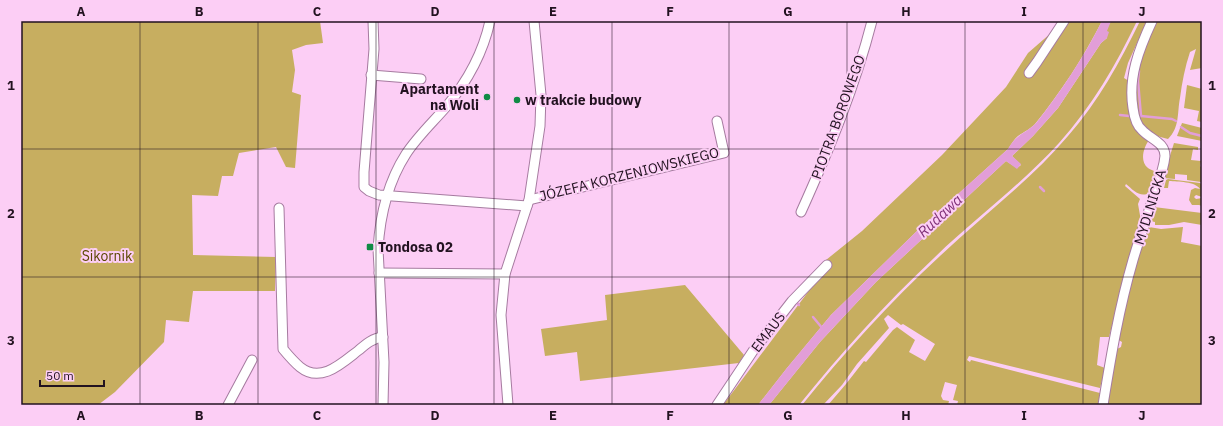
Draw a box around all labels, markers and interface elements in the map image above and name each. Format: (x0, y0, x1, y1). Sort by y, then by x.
text: A (77, 3, 86, 20)
text: B (195, 3, 204, 20)
text: C (313, 3, 322, 20)
text: D (430, 3, 440, 20)
text: E (549, 3, 557, 20)
text: F (666, 3, 674, 20)
text: G (783, 3, 793, 20)
text: H (901, 3, 911, 20)
text: I (1021, 3, 1027, 20)
text: J (1138, 3, 1146, 20)
street label: PIOTRA BOROWEGO (807, 52, 869, 182)
text: 1 (7, 77, 15, 94)
text: 1 (1208, 77, 1216, 94)
place label: Apartament na Woli (400, 80, 479, 114)
place label: w trakcie budowy (525, 91, 642, 109)
marker: Apartament na Woli (482, 92, 492, 102)
marker: w trakcie budowy (512, 95, 522, 105)
street label: JÓZEFA KORZENIOWSKIEGO (537, 142, 721, 205)
street label: MYDLNICKA (1130, 167, 1170, 247)
water label: Rudawa (913, 190, 966, 241)
text: 2 (7, 205, 15, 222)
text: 2 (1208, 205, 1216, 222)
place label: Tondosa 02 (378, 238, 453, 256)
marker: Tondosa 02 (365, 242, 375, 252)
park label: Sikornik (82, 247, 133, 265)
street label: EMAUS (747, 308, 789, 356)
text: 3 (7, 332, 15, 349)
text: 3 (1208, 332, 1216, 349)
scale bar (40, 362, 104, 388)
text: 50 m (46, 368, 74, 383)
text: A (77, 407, 86, 424)
text: B (195, 407, 204, 424)
text: C (313, 407, 322, 424)
text: D (430, 407, 440, 424)
text: E (549, 407, 557, 424)
text: F (666, 407, 674, 424)
text: G (783, 407, 793, 424)
text: H (901, 407, 911, 424)
text: I (1021, 407, 1027, 424)
text: J (1138, 407, 1146, 424)

